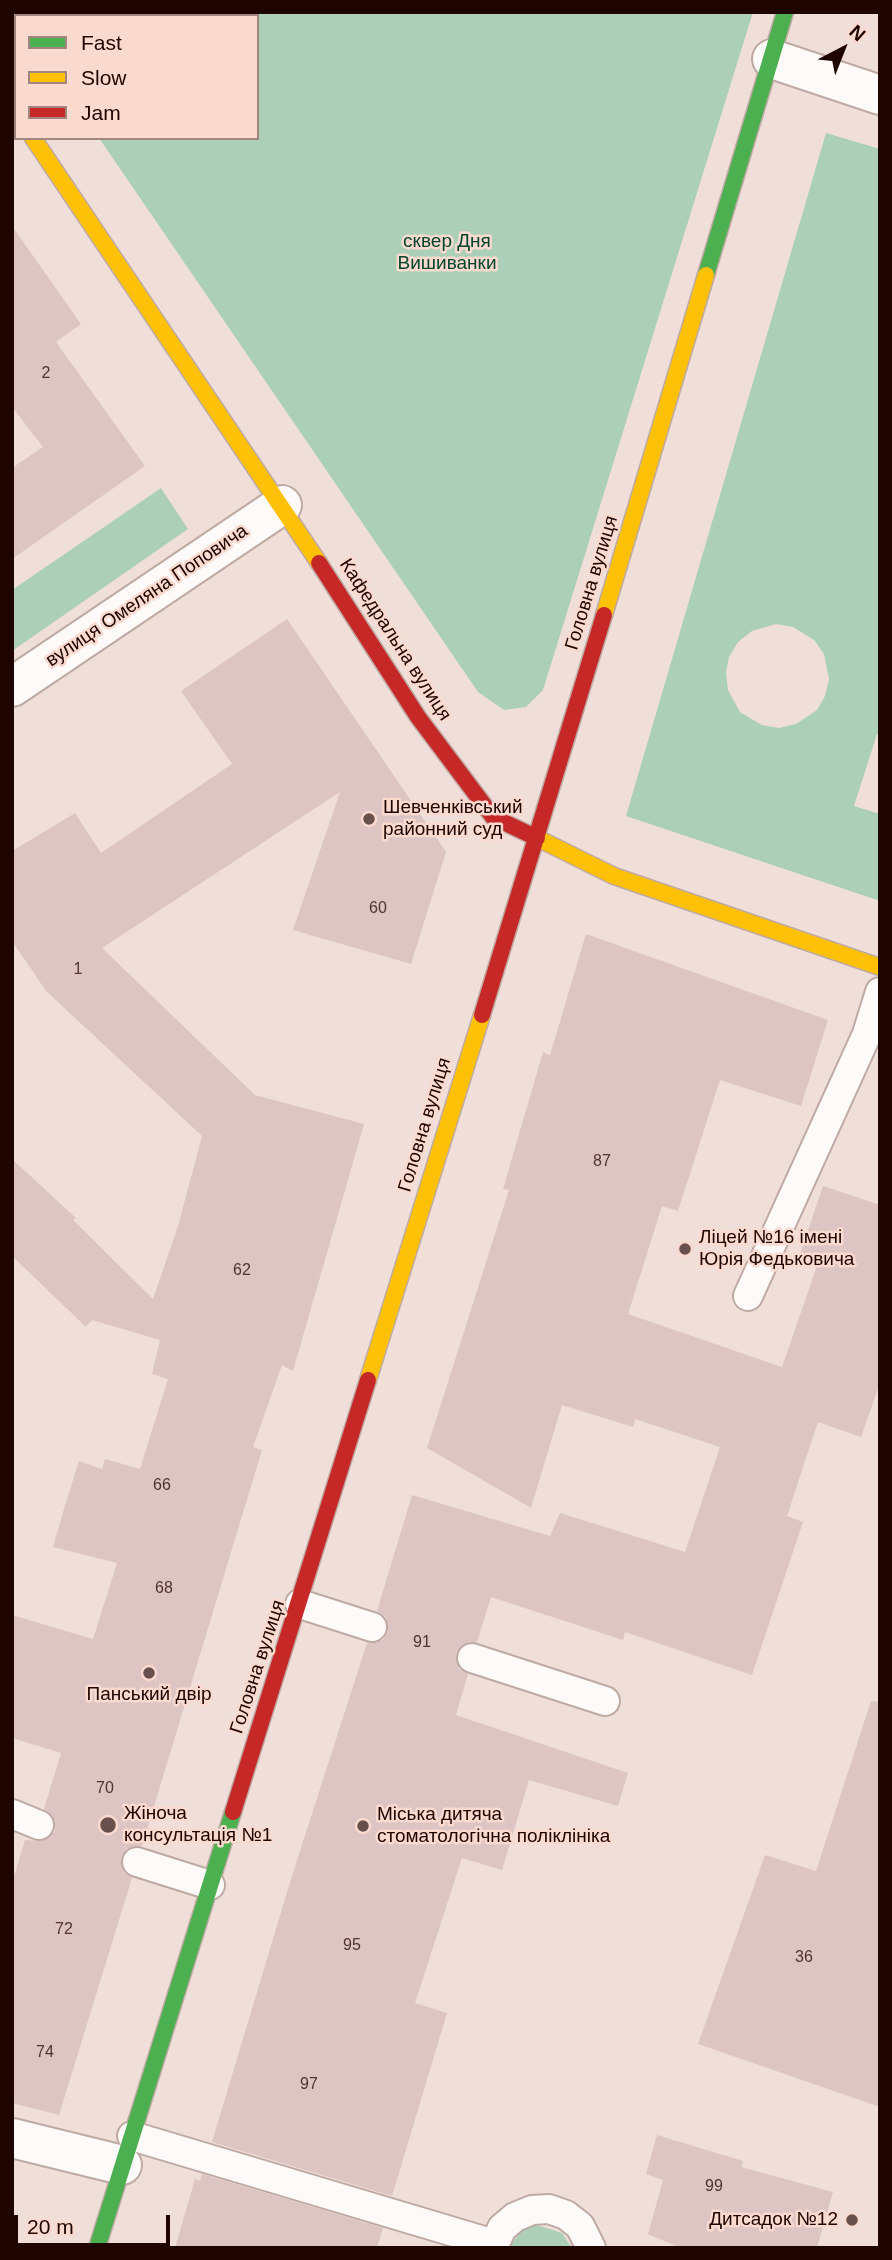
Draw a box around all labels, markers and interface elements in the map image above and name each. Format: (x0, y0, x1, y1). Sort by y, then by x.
legend (14, 14, 259, 140)
north arrow (808, 14, 878, 84)
text: N (845, 21, 870, 45)
text: Fast (81, 31, 122, 54)
text: Slow (81, 66, 127, 89)
text: Jam (81, 101, 121, 124)
park label: сквер Дня Вишиванки (397, 231, 497, 275)
house number: 2 (42, 364, 50, 384)
street label: Головна вулиця (561, 513, 623, 653)
street label: вулиця Омеляна Поповича (42, 520, 252, 672)
street label: Кафедральна вулиця (334, 555, 456, 725)
place label: Шевченківський районний суд (383, 797, 523, 841)
marker: Шевченківський районний суд (361, 811, 377, 827)
house number: 60 (369, 899, 387, 919)
house number: 1 (74, 960, 82, 980)
street label: Головна вулиця (394, 1055, 456, 1195)
house number: 87 (593, 1152, 611, 1172)
place label: Ліцей №16 імені Юрія Федьковича (699, 1227, 854, 1271)
marker: Ліцей №16 імені Юрія Федьковича (677, 1241, 693, 1257)
house number: 62 (233, 1261, 251, 1281)
house number: 66 (153, 1476, 171, 1496)
house number: 68 (155, 1579, 173, 1599)
street label: Головна вулиця (226, 1597, 290, 1737)
house number: 91 (413, 1633, 431, 1653)
marker: Панський двір (141, 1665, 157, 1681)
place label: Панський двір (87, 1684, 211, 1706)
house number: 70 (96, 1779, 114, 1799)
place label: Жіноча консультація №1 (124, 1803, 272, 1847)
place label: Міська дитяча стоматологічна поліклініка (377, 1804, 610, 1848)
marker: Жіноча консультація №1 (98, 1815, 118, 1835)
marker: Міська дитяча стоматологічна поліклініка (355, 1818, 371, 1834)
house number: 72 (55, 1920, 73, 1940)
house number: 95 (343, 1936, 361, 1956)
house number: 36 (795, 1948, 813, 1968)
house number: 74 (36, 2043, 54, 2063)
house number: 97 (300, 2075, 318, 2095)
house number: 99 (705, 2177, 723, 2197)
scale bar (18, 2200, 173, 2244)
place label: Дитсадок №12 (709, 2209, 838, 2231)
marker: Дитсадок №12 (844, 2212, 860, 2228)
text: 20 m (27, 2215, 74, 2238)

